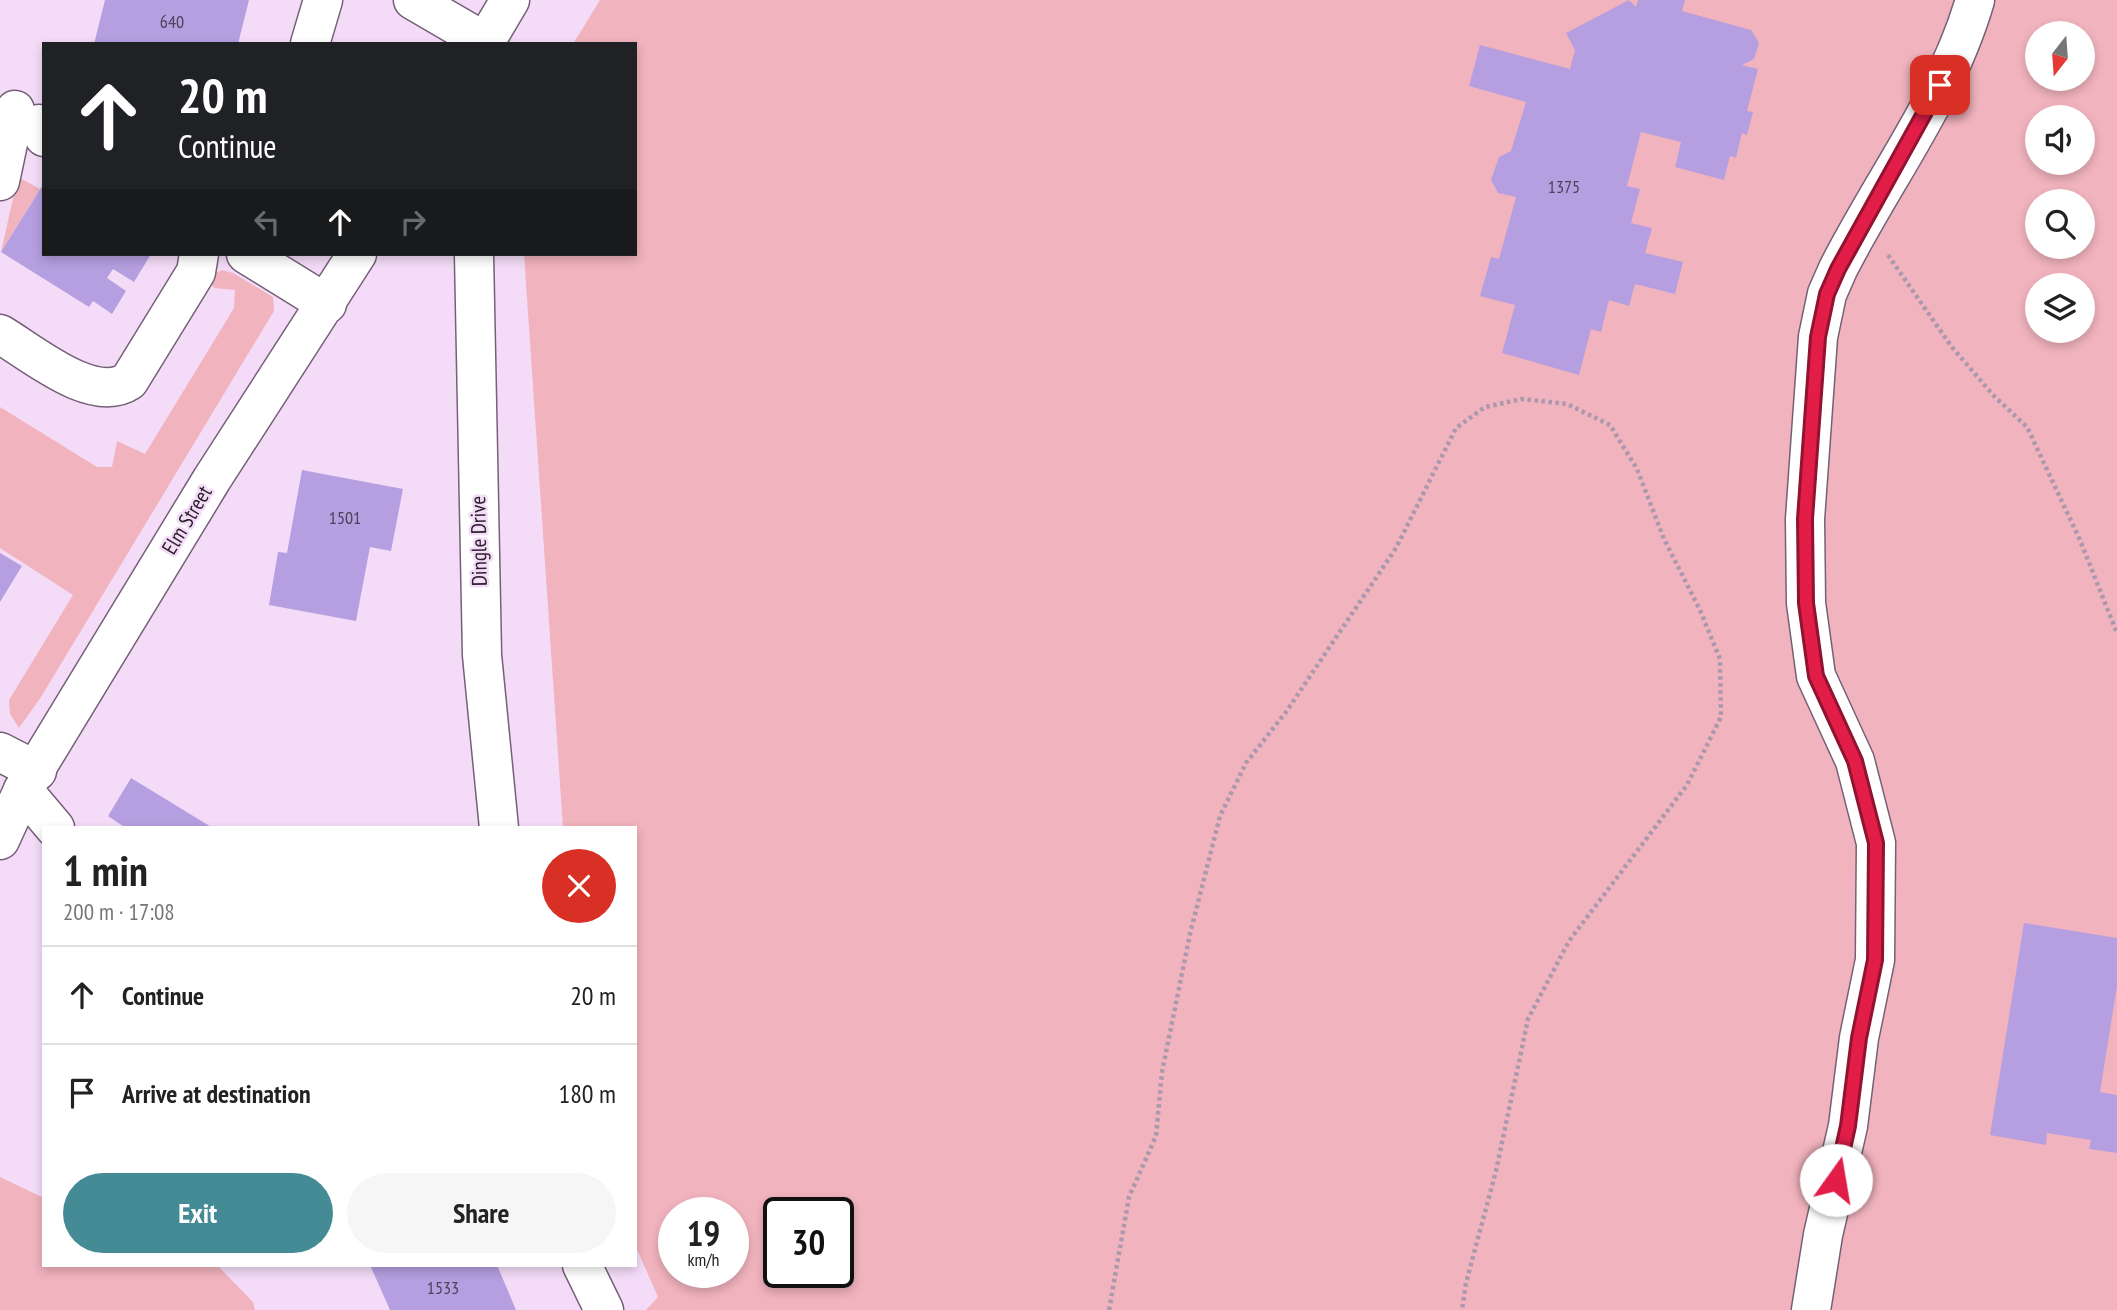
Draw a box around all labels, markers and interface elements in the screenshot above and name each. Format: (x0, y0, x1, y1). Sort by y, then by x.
house number: 640 (160, 10, 184, 33)
north arrow (2025, 21, 2095, 91)
map controls (2025, 21, 2095, 343)
pin (1910, 55, 1970, 115)
text: 20 m (178, 63, 267, 127)
icon: arrive (1921, 66, 1959, 104)
icon: ahead (63, 70, 154, 161)
button: sound (2025, 105, 2095, 175)
text: Continue (178, 125, 277, 167)
house number: 1375 (1548, 175, 1580, 198)
button: search (2025, 189, 2095, 259)
icon: left (248, 203, 286, 241)
icon: ahead (321, 203, 359, 241)
icon: right (394, 203, 432, 241)
button: layers (2025, 273, 2095, 343)
street label: Elm Street (156, 480, 218, 559)
street label: Dingle Drive (464, 496, 493, 586)
house number: 1501 (329, 506, 361, 529)
text: 1 min (63, 843, 148, 898)
button: close (542, 849, 616, 923)
text: 200 m · 17:08 (63, 897, 175, 926)
icon: ahead (63, 976, 101, 1014)
text: Continue (122, 979, 204, 1012)
text: 20 m (570, 979, 616, 1012)
icon: arrive (63, 1074, 101, 1112)
text: Arrive at destination (122, 1077, 311, 1110)
text: 180 m (558, 1077, 616, 1110)
position arrow (1799, 1143, 1873, 1217)
button: Exit (63, 1173, 333, 1253)
button: Share (347, 1173, 616, 1253)
speed limit sign: 30 (763, 1197, 854, 1288)
text: 19 (687, 1210, 720, 1256)
text: km/h (688, 1248, 719, 1271)
house number: 1533 (427, 1276, 459, 1299)

